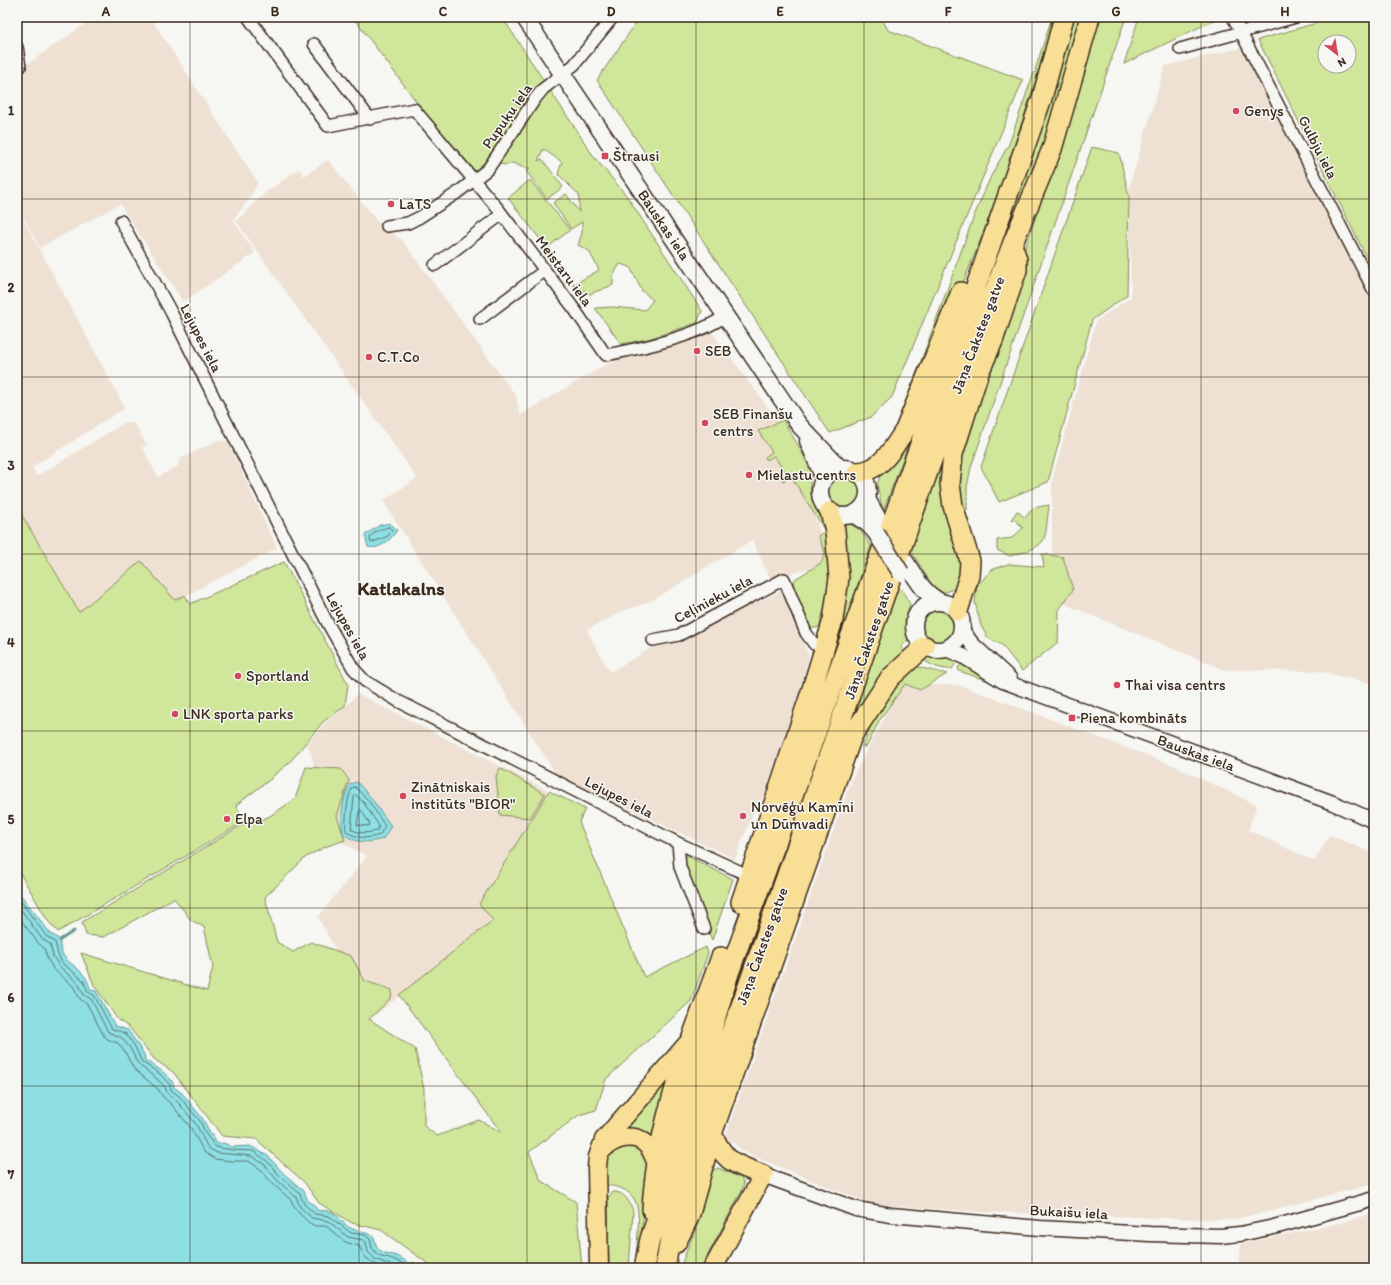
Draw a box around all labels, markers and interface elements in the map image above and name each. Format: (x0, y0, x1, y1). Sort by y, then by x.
text: A (101, 4, 111, 19)
text: B (271, 4, 280, 19)
text: C (439, 4, 448, 19)
text: D (607, 4, 616, 19)
text: E (776, 4, 784, 19)
text: F (945, 4, 952, 19)
text: G (1112, 4, 1121, 19)
text: H (1281, 4, 1290, 19)
north arrow (1317, 34, 1357, 74)
text: N (1335, 55, 1348, 70)
street label: Pupuķu iela (478, 80, 536, 152)
place label: Genys (1244, 102, 1284, 120)
text: 1 (8, 103, 14, 118)
marker: Genys (1231, 106, 1241, 116)
street label: Gulbju iela (1294, 112, 1342, 182)
place label: Štrausi (613, 147, 659, 165)
marker: Štrausi (600, 151, 610, 161)
street label: Bauskas iela (634, 186, 694, 264)
place label: LaTS (399, 195, 431, 213)
marker: LaTS (386, 199, 396, 209)
street label: Meistaru iela (532, 232, 596, 310)
street label: Jāņa Čakstes gatve (947, 274, 1009, 396)
text: 2 (8, 280, 15, 295)
street label: Lejupes iela (176, 301, 226, 375)
place label: SEB (705, 342, 731, 360)
marker: SEB (692, 346, 702, 356)
place label: C.T.Co (377, 348, 420, 366)
marker: C.T.Co (364, 352, 374, 362)
place label: SEB Finanšu centrs (713, 405, 794, 440)
marker: SEB Finanšu centrs (700, 418, 710, 428)
text: 3 (7, 458, 15, 473)
place label: Mielastu centrs (757, 466, 857, 484)
marker: Mielastu centrs (744, 470, 754, 480)
street label: Ceļinieku iela (671, 571, 756, 627)
district label: Katlakalns (357, 577, 445, 600)
street label: Jāņa Čakstes gatve (840, 578, 898, 702)
street label: Lejupes iela (322, 589, 374, 663)
text: 4 (7, 635, 15, 650)
place label: Sportland (246, 667, 309, 685)
marker: Sportland (233, 671, 243, 681)
place label: Thai visa centrs (1125, 676, 1226, 694)
marker: Thai visa centrs (1112, 680, 1122, 690)
place label: LNK sporta parks (183, 705, 294, 723)
marker: LNK sporta parks (170, 709, 180, 719)
place label: Piena kombināts (1080, 709, 1187, 727)
marker: Piena kombināts (1067, 713, 1077, 723)
street label: Bauskas iela (1155, 731, 1237, 775)
street label: Lejupes iela (582, 772, 656, 822)
place label: Zinātniskais institūts "BIOR" (411, 778, 515, 813)
marker: Zinātniskais institūts "BIOR" (398, 791, 408, 801)
place label: Norvēģu Kamīni un Dūmvadi (751, 798, 854, 833)
place label: Elpa (235, 810, 263, 828)
marker: Norvēģu Kamīni un Dūmvadi (738, 811, 748, 821)
text: 5 (8, 812, 15, 827)
marker: Elpa (222, 814, 232, 824)
street label: Jāņa Čakstes gatve (732, 885, 792, 1007)
text: 6 (8, 990, 15, 1005)
text: 7 (7, 1167, 15, 1182)
street label: Bukaišu iela (1029, 1201, 1109, 1223)

